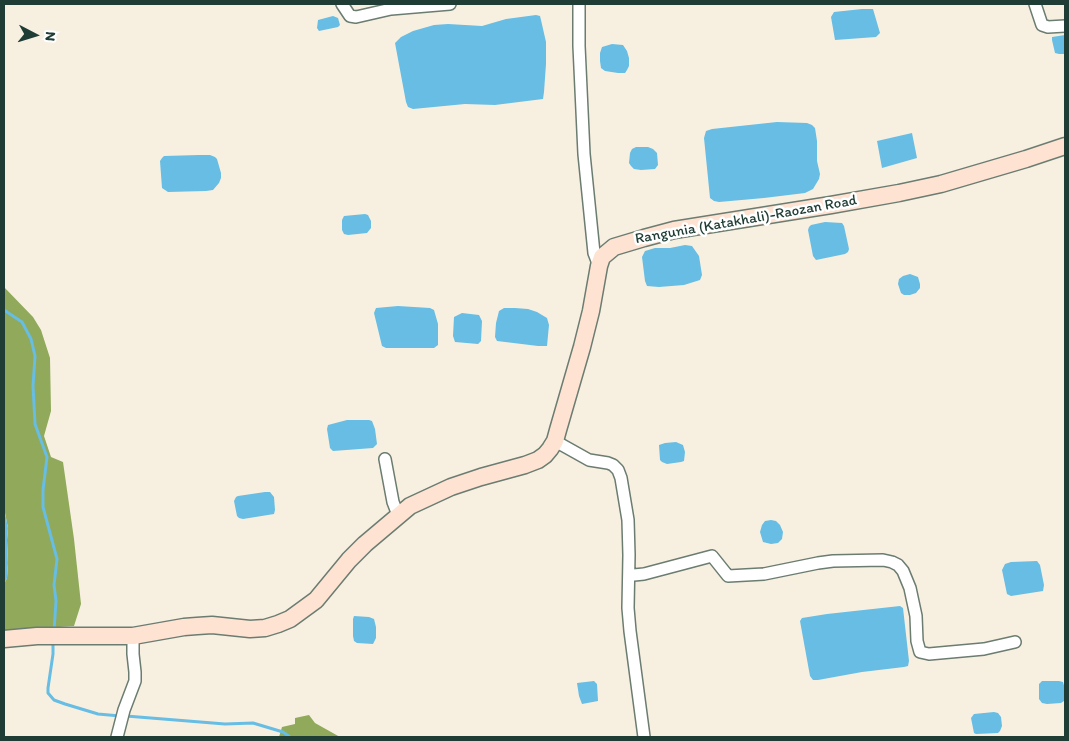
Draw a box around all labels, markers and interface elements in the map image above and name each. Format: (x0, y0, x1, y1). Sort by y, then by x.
north arrow (10, 10, 60, 60)
text: N (42, 31, 59, 42)
street label: Rangunia (Katakhali)-Raozan Road (634, 192, 858, 248)

